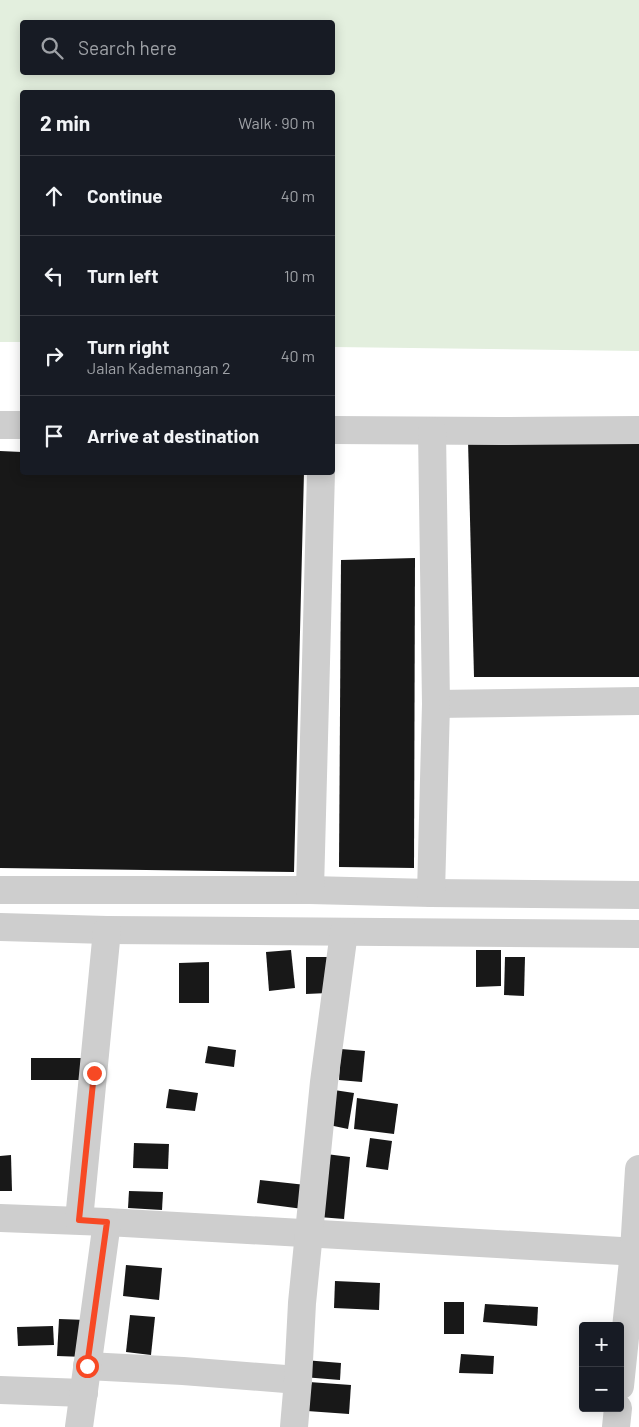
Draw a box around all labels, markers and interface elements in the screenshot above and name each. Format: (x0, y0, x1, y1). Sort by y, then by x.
search box (20, 20, 335, 75)
icon: search (38, 34, 66, 62)
text: Search here (78, 36, 177, 59)
text: 2 min (40, 110, 90, 135)
text: Walk · 90 m (238, 113, 315, 132)
icon: ahead (40, 182, 68, 210)
text: Continue (87, 184, 163, 207)
text: 40 m (281, 186, 315, 205)
icon: left (40, 262, 68, 290)
text: Turn left (87, 264, 158, 287)
text: 10 m (284, 266, 315, 285)
text: Turn right (87, 335, 169, 358)
icon: right (40, 342, 68, 370)
text: 40 m (281, 346, 315, 365)
text: Jalan Kademangan 2 (87, 358, 230, 377)
icon: arrive (40, 422, 68, 450)
text: Arrive at destination (87, 424, 259, 447)
route end (83, 1062, 106, 1085)
map controls (579, 1322, 624, 1412)
button: + (579, 1322, 624, 1367)
route start (76, 1355, 99, 1378)
button: − (579, 1367, 624, 1412)

